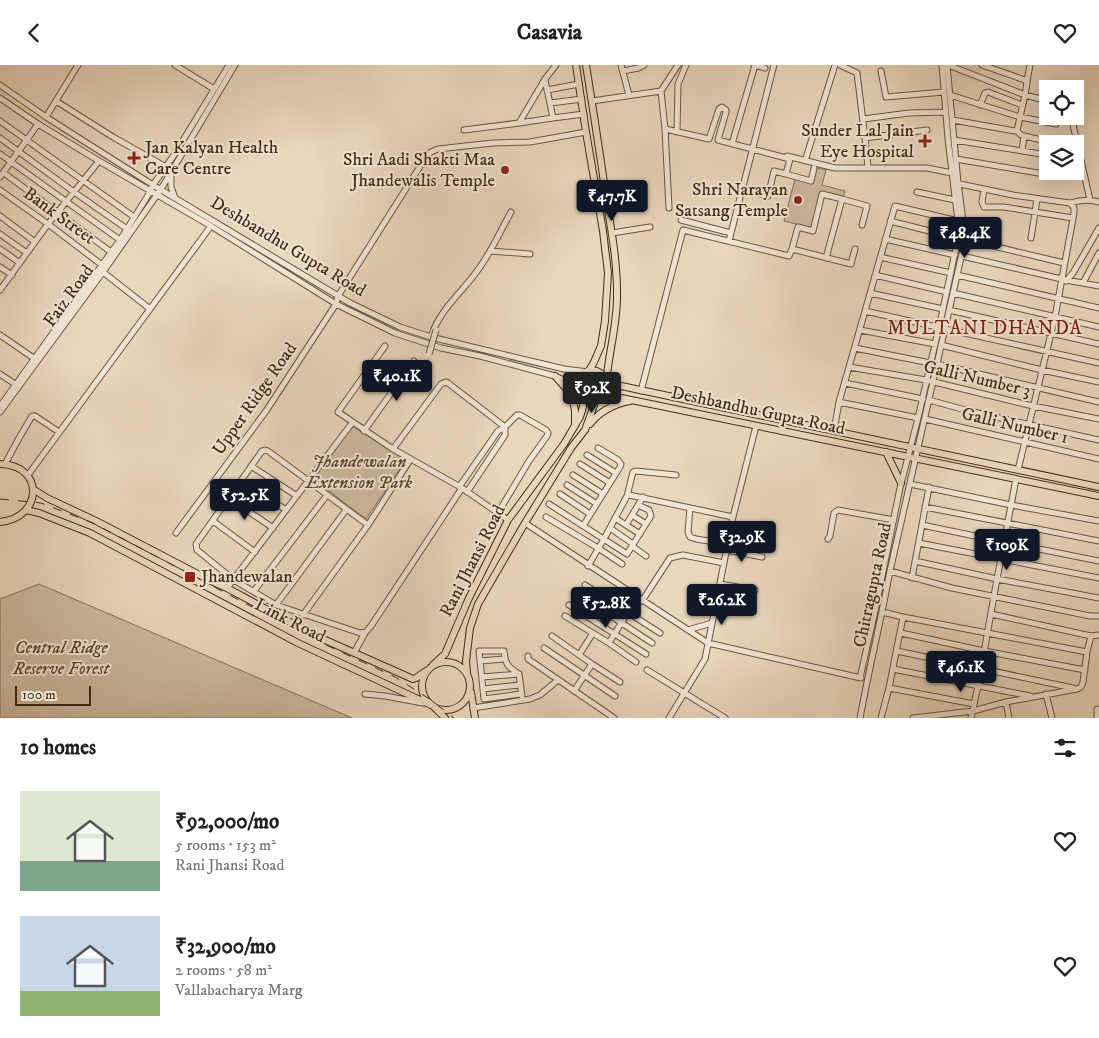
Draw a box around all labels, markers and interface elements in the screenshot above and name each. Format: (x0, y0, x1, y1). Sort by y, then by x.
icon: back (20, 19, 48, 47)
text: Casavia (517, 19, 582, 46)
icon: heart (1051, 19, 1079, 47)
map controls (1039, 80, 1084, 180)
button: locate (1039, 80, 1084, 125)
place label: Sunder Lal Jain Eye Hospital (801, 120, 915, 163)
marker: Sunder Lal Jain Eye Hospital (918, 134, 932, 148)
button: layers (1039, 135, 1084, 180)
place label: Jan Kalyan Health Care Centre (143, 137, 279, 180)
place label: Shri Aadi Shakti Maa Jhandewalis Temple (343, 149, 495, 192)
marker: Jan Kalyan Health Care Centre (127, 151, 141, 165)
marker: Shri Aadi Shakti Maa Jhandewalis Temple (499, 164, 511, 176)
pin: ₹47.7K (571, 179, 653, 222)
place label: Shri Narayan Satsang Temple (675, 179, 789, 222)
street label: Bank Street (19, 182, 100, 250)
text: ₹47.7K (588, 186, 636, 206)
street label: Deshbandhu Gupta Road (206, 192, 370, 302)
marker: Shri Narayan Satsang Temple (792, 194, 804, 206)
pin: ₹48.4K (924, 217, 1006, 259)
text: ₹48.4K (940, 223, 990, 243)
street label: Faiz Road (39, 261, 99, 331)
district label: MULTANI DHANDA (887, 317, 1083, 340)
street label: Upper Ridge Road (208, 338, 302, 460)
street label: Galli Number 3 (921, 356, 1033, 402)
pin: ₹40.1K (356, 359, 438, 402)
text: ₹40.1K (373, 366, 421, 386)
pin: ₹92K (562, 371, 622, 414)
text: ₹92K (574, 378, 610, 398)
street label: Deshbandhu Gupta Road (669, 382, 847, 440)
street label: Galli Number 1 (959, 403, 1071, 449)
park label: Jhandewalan Extension Park (305, 451, 413, 494)
pin: ₹52.5K (204, 479, 286, 521)
text: ₹52.5K (221, 485, 269, 505)
street label: Rani Jhansi Road (435, 501, 511, 621)
pin: ₹32.9K (701, 521, 783, 563)
street label: Chitragupta Road (849, 521, 897, 649)
text: ₹32.9K (719, 527, 765, 547)
pin: ₹109K (972, 529, 1042, 571)
text: ₹109K (986, 535, 1028, 555)
place label: Jhandewalan (199, 566, 293, 588)
marker: Jhandewalan (183, 570, 197, 584)
pin: ₹26.2K (681, 583, 763, 626)
pin: ₹52.8K (565, 587, 647, 629)
text: ₹26.2K (698, 590, 746, 610)
text: ₹52.8K (582, 593, 630, 613)
street label: Link Road (251, 594, 329, 648)
park label: Central Ridge Reserve Forest (12, 637, 111, 680)
pin: ₹46.1K (920, 651, 1002, 693)
text: ₹46.1K (937, 657, 985, 677)
scale bar (15, 683, 91, 706)
text: 100 m (22, 686, 56, 704)
icon: filters (1051, 734, 1079, 762)
text: 10 homes (20, 735, 96, 761)
text: ₹92,000/mo (175, 809, 279, 835)
icon: home (60, 811, 120, 871)
icon: heart (1051, 827, 1079, 855)
text: 5 rooms · 153 m² (175, 835, 276, 855)
text: Rani Jhansi Road (175, 855, 284, 875)
text: ₹32,900/mo (175, 934, 276, 960)
icon: home (60, 936, 120, 996)
icon: heart (1051, 952, 1079, 980)
text: 2 rooms · 58 m² (175, 960, 272, 980)
text: Vallabacharya Marg (175, 980, 303, 1000)

